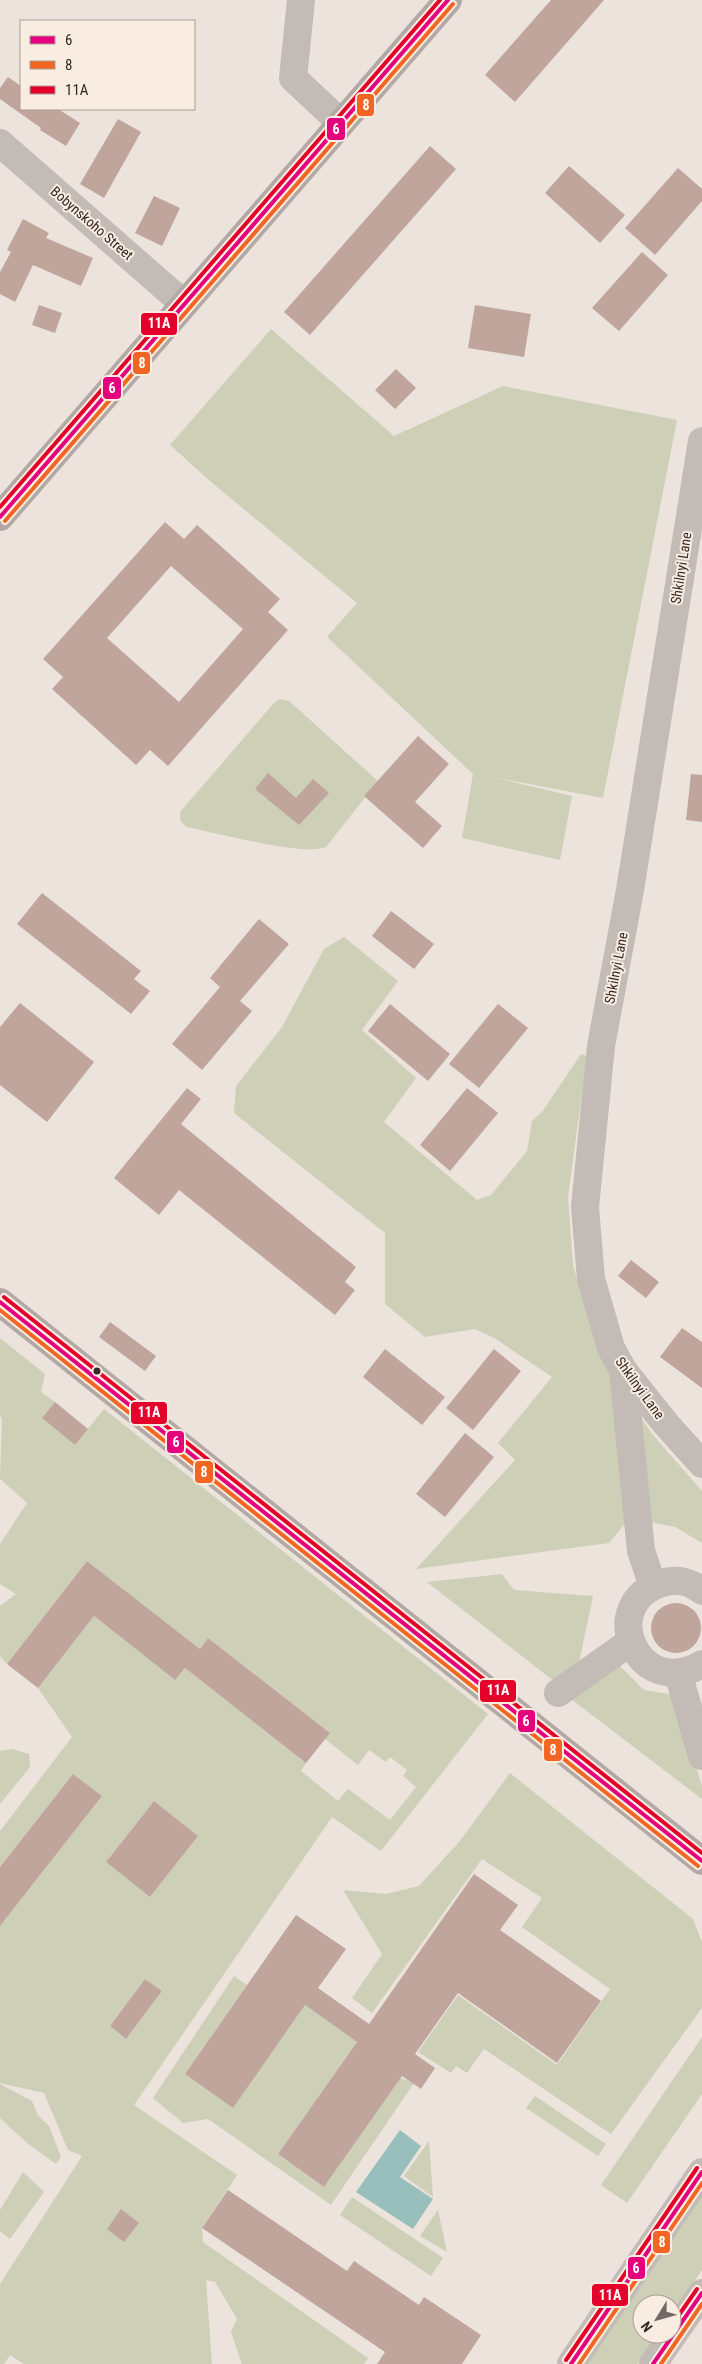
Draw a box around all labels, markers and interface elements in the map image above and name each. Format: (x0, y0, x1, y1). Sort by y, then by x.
legend (20, 20, 195, 110)
text: 6 (65, 31, 72, 49)
text: 8 (65, 56, 72, 74)
text: 11А (65, 81, 89, 99)
line badge: 8 (356, 93, 375, 117)
text: 8 (362, 97, 370, 113)
line badge: 6 (326, 117, 346, 141)
text: 6 (332, 121, 340, 137)
street label: Bobynskoho Street (48, 183, 136, 263)
line badge: 11А (140, 312, 178, 336)
text: 11А (148, 315, 171, 331)
line badge: 8 (132, 351, 151, 375)
text: 8 (138, 355, 146, 371)
line badge: 6 (102, 376, 122, 400)
text: 6 (108, 380, 116, 396)
street label: Shkilnyi Lane (667, 531, 695, 605)
street label: Shkilnyi Lane (601, 930, 631, 1005)
street label: Shkilnyi Lane (612, 1354, 668, 1422)
unlabelled marker (92, 1366, 102, 1376)
line badge: 11А (130, 1401, 168, 1425)
text: 11А (138, 1404, 161, 1420)
line badge: 6 (166, 1430, 185, 1454)
text: 6 (172, 1434, 180, 1450)
line badge: 8 (194, 1460, 214, 1484)
text: 8 (200, 1464, 208, 1480)
line badge: 11А (479, 1679, 517, 1703)
text: 11А (487, 1682, 510, 1698)
line badge: 6 (517, 1709, 536, 1733)
text: 6 (522, 1713, 530, 1729)
line badge: 8 (543, 1738, 563, 1762)
text: 8 (549, 1742, 557, 1758)
line badge: 8 (652, 2230, 671, 2254)
text: 8 (658, 2234, 666, 2250)
line badge: 6 (627, 2256, 646, 2280)
text: 6 (632, 2260, 640, 2276)
line badge: 11А (591, 2283, 629, 2307)
text: 11А (599, 2287, 622, 2303)
north arrow (632, 2294, 682, 2344)
text: N (638, 2319, 656, 2335)

